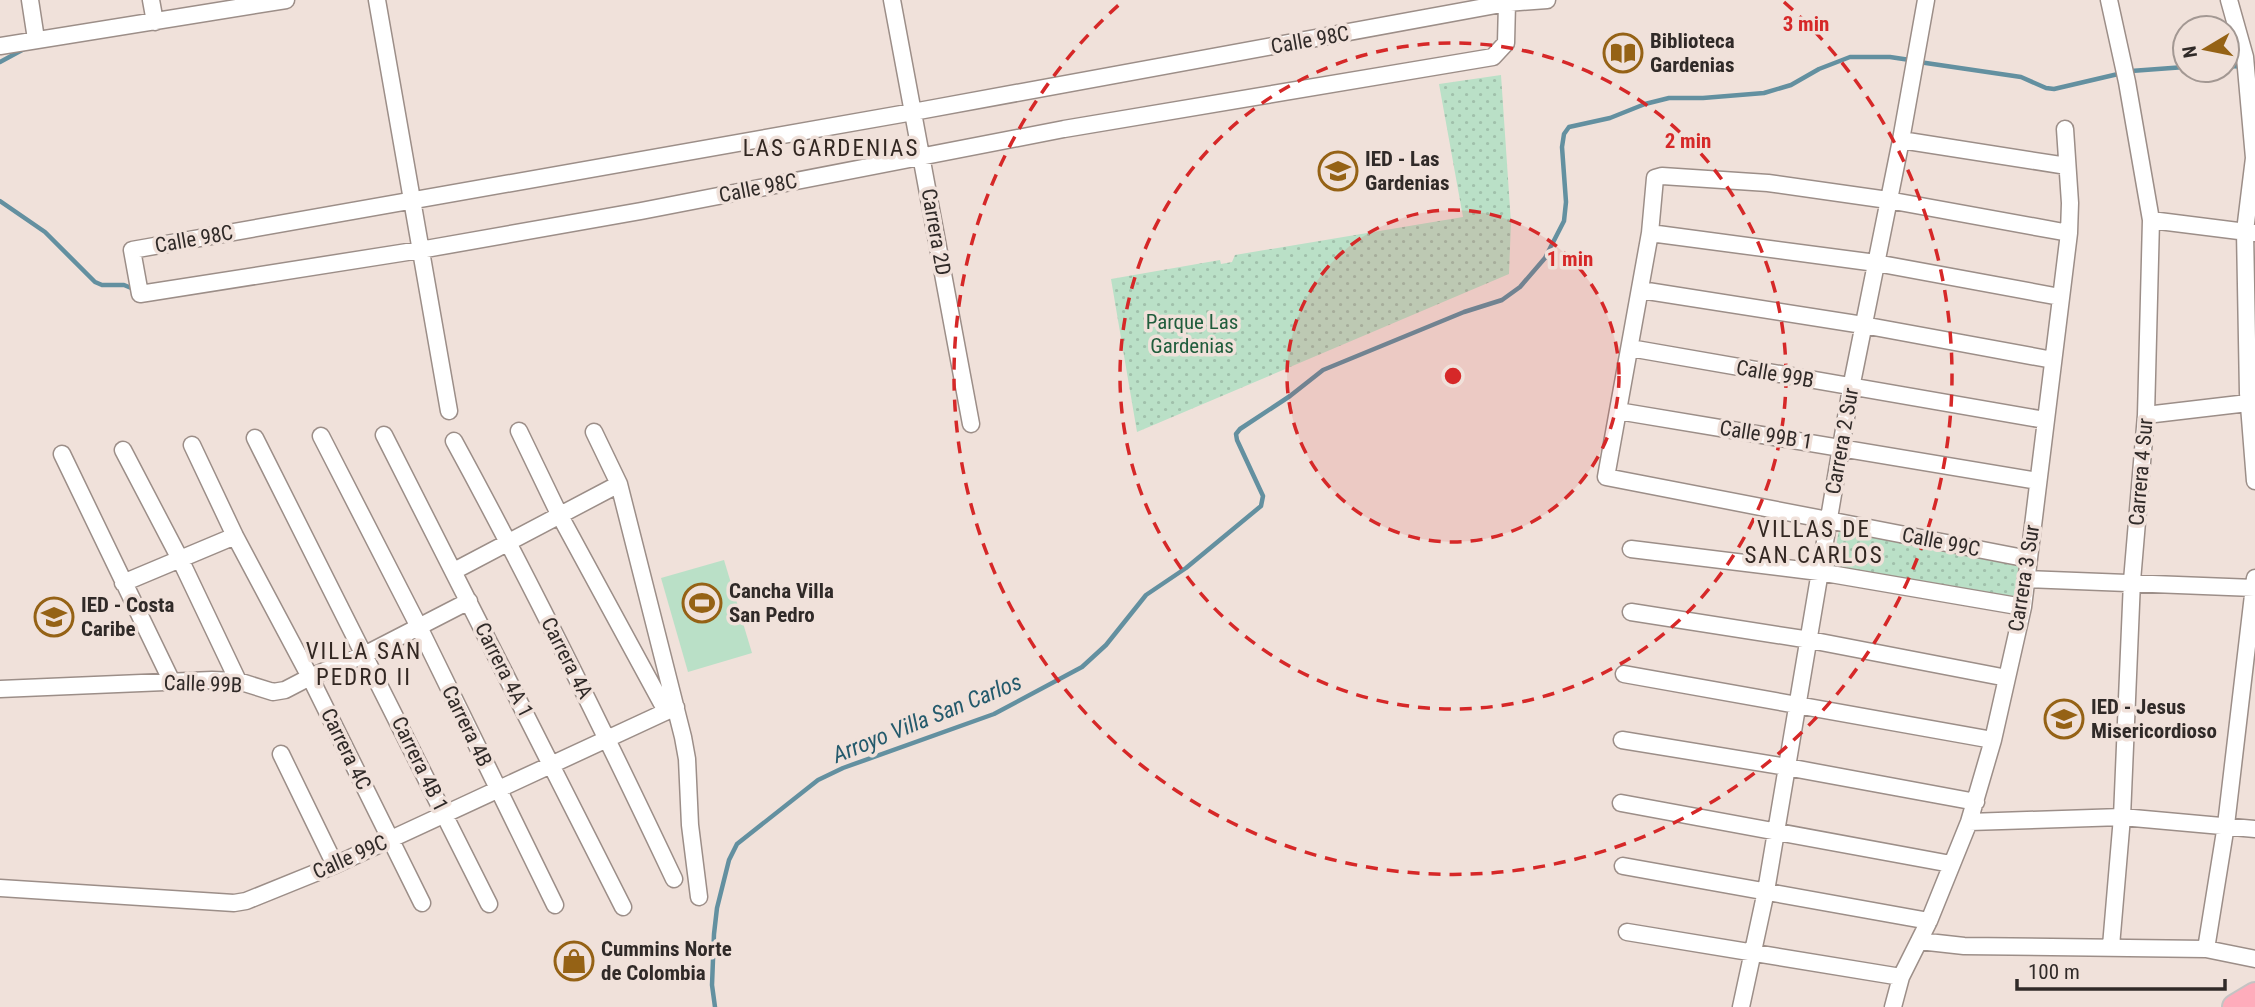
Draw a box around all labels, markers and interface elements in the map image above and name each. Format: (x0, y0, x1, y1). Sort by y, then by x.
text: 3 min (1783, 12, 1829, 36)
north arrow (2171, 14, 2241, 84)
street label: Calle 98C (1269, 21, 1351, 59)
place label: Biblioteca Gardenias (1650, 29, 1735, 77)
library icon: Biblioteca Gardenias (1602, 32, 1644, 74)
text: N (2177, 44, 2202, 60)
text: 2 min (1665, 129, 1711, 153)
district label: LAS GARDENIAS (743, 135, 919, 162)
place label: IED - Las Gardenias (1365, 147, 1449, 195)
school or university icon: IED - Las Gardenias (1317, 150, 1359, 192)
street label: Calle 98C (717, 169, 799, 207)
street label: Carrera 2D (917, 187, 955, 277)
street label: Calle 98C (153, 220, 235, 258)
text: 1 min (1547, 247, 1593, 271)
park label: Parque Las Gardenias (1146, 310, 1238, 358)
street label: Calle 99B (1734, 355, 1816, 393)
centre of rings (1441, 364, 1465, 388)
street label: Carrera 2 Sur (1821, 386, 1863, 496)
street label: Calle 99B 1 (1718, 416, 1814, 454)
street label: Carrera 4 Sur (2124, 417, 2158, 527)
district label: VILLAS DE SAN CARLOS (1744, 516, 1884, 569)
street label: Calle 99C (1900, 523, 1982, 561)
street label: Carrera 3 Sur (2004, 523, 2044, 633)
place label: Cancha Villa San Pedro (729, 579, 834, 627)
sports icon: Cancha Villa San Pedro (681, 582, 723, 624)
place label: IED - Costa Caribe (81, 593, 174, 641)
school or university icon: IED - Costa Caribe (33, 596, 75, 638)
street label: Carrera 4A (536, 613, 598, 703)
street label: Carrera 4A 1 (470, 619, 538, 721)
district label: VILLA SAN PEDRO II (306, 638, 422, 691)
water label: Arroyo Villa San Carlos (828, 668, 1026, 769)
street label: Calle 99B (163, 671, 243, 697)
street label: Carrera 4B (437, 682, 497, 770)
place label: IED - Jesus Misericordioso (2091, 695, 2217, 743)
school or university icon: IED - Jesus Misericordioso (2043, 698, 2085, 740)
street label: Carrera 4C (316, 704, 376, 794)
street label: Carrera 4B 1 (387, 713, 453, 815)
street label: Calle 99C (309, 830, 391, 884)
place label: Cummins Norte de Colombia (601, 937, 732, 985)
shop icon: Cummins Norte de Colombia (553, 940, 595, 982)
scale bar (2017, 948, 2225, 992)
text: 100 m (2028, 960, 2080, 984)

